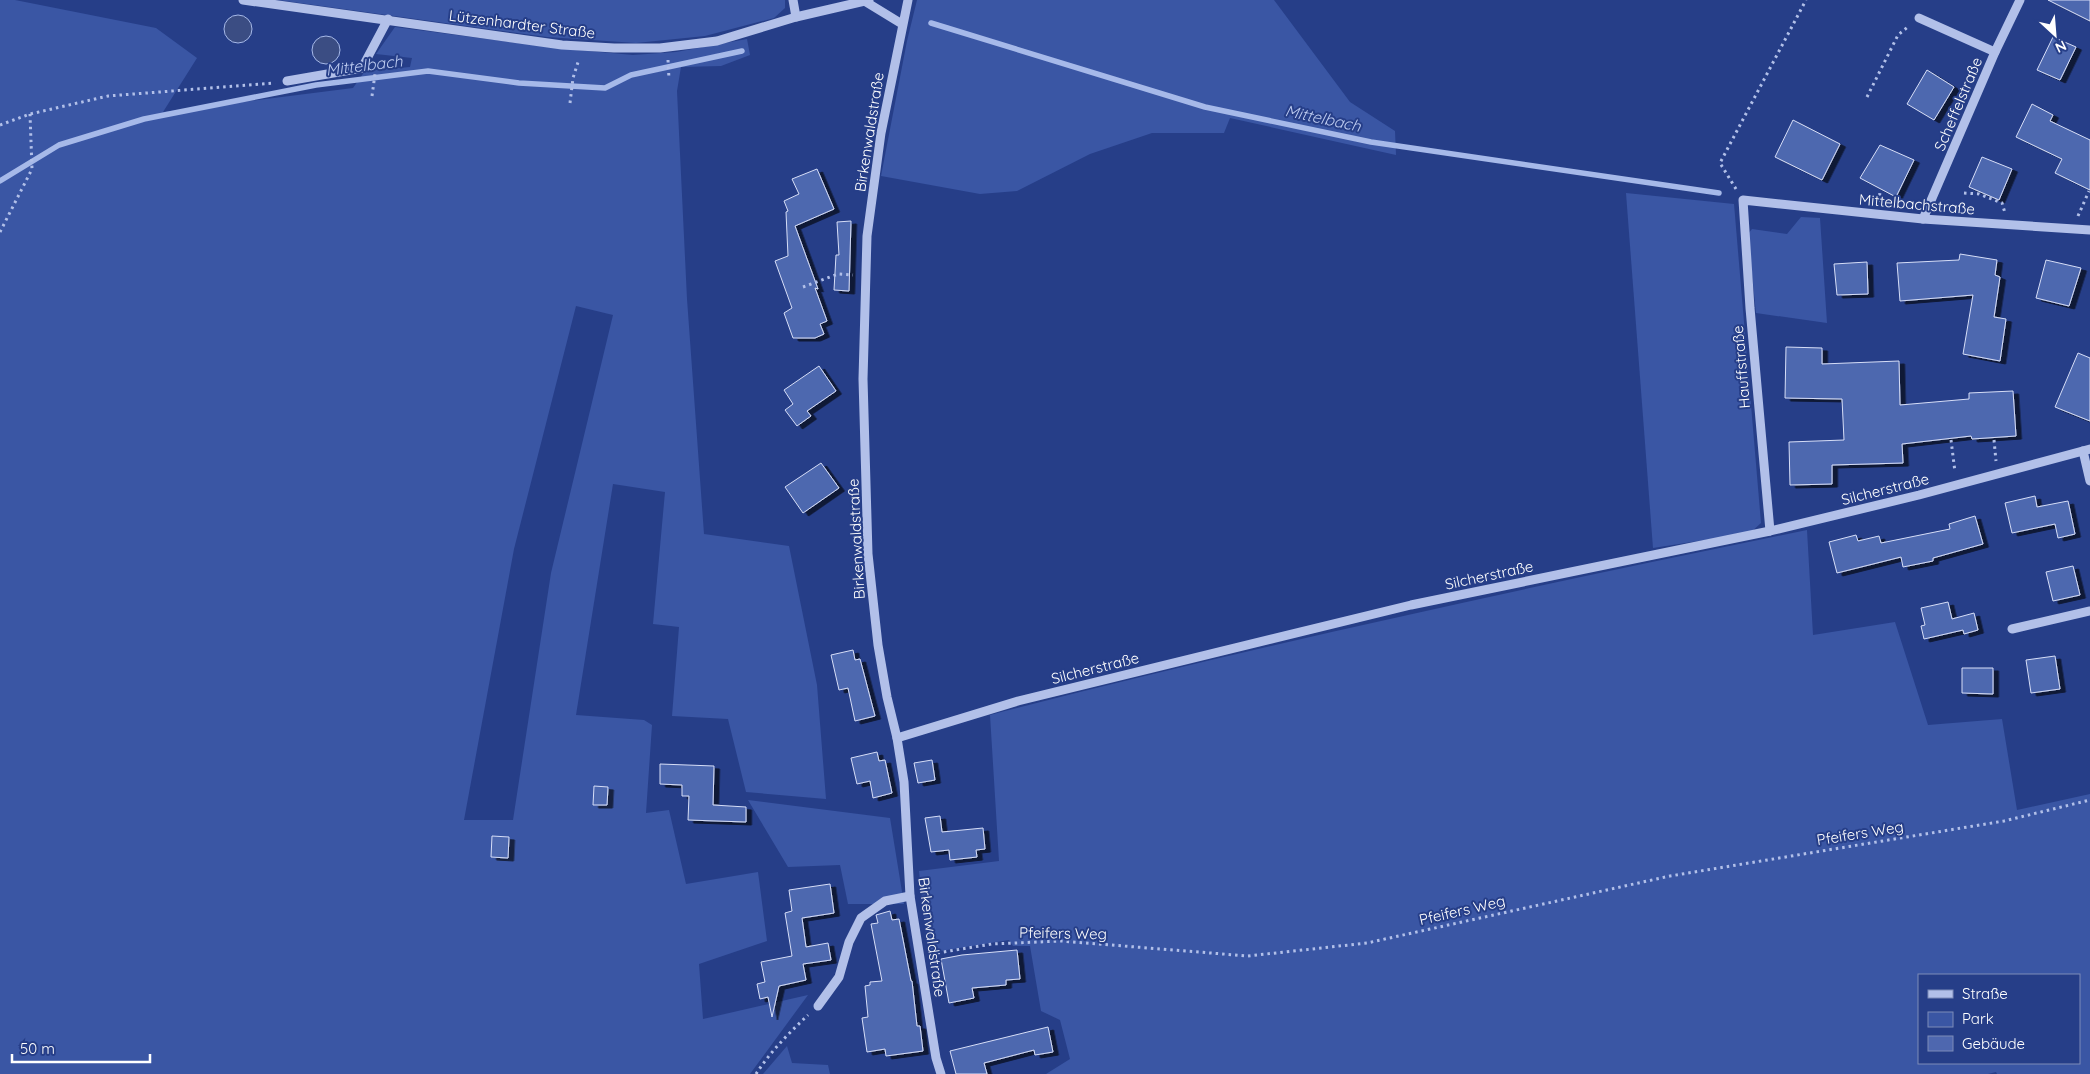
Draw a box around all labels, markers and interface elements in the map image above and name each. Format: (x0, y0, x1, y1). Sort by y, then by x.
street label: Lützenhardter Straße (448, 6, 596, 42)
north arrow (2030, 10, 2080, 60)
text: N (2052, 36, 2069, 57)
water label: Mittelbach (325, 50, 404, 80)
street label: Scheffelstraße (1930, 54, 1986, 154)
street label: Birkenwaldstraße (850, 71, 888, 193)
water label: Mittelbach (1283, 100, 1364, 136)
street label: Mittelbachstraße (1858, 189, 1976, 219)
street label: Hauffstraße (1728, 325, 1754, 409)
street label: Silcherstraße (1839, 469, 1931, 509)
street label: Birkenwaldstraße (843, 478, 869, 600)
street label: Silcherstraße (1443, 556, 1535, 594)
street label: Silcherstraße (1049, 648, 1141, 688)
street label: Pfeifers Weg (1815, 817, 1905, 849)
street label: Birkenwaldstraße (914, 876, 950, 998)
street label: Pfeifers Weg (1417, 891, 1507, 929)
street label: Pfeifers Weg (1019, 923, 1107, 943)
legend (1918, 974, 2080, 1064)
text: Straße (1962, 984, 2008, 1003)
text: Park (1962, 1009, 1994, 1028)
scale bar (12, 1032, 150, 1064)
text: Gebäude (1962, 1034, 2025, 1053)
text: 50 m (20, 1039, 55, 1058)

